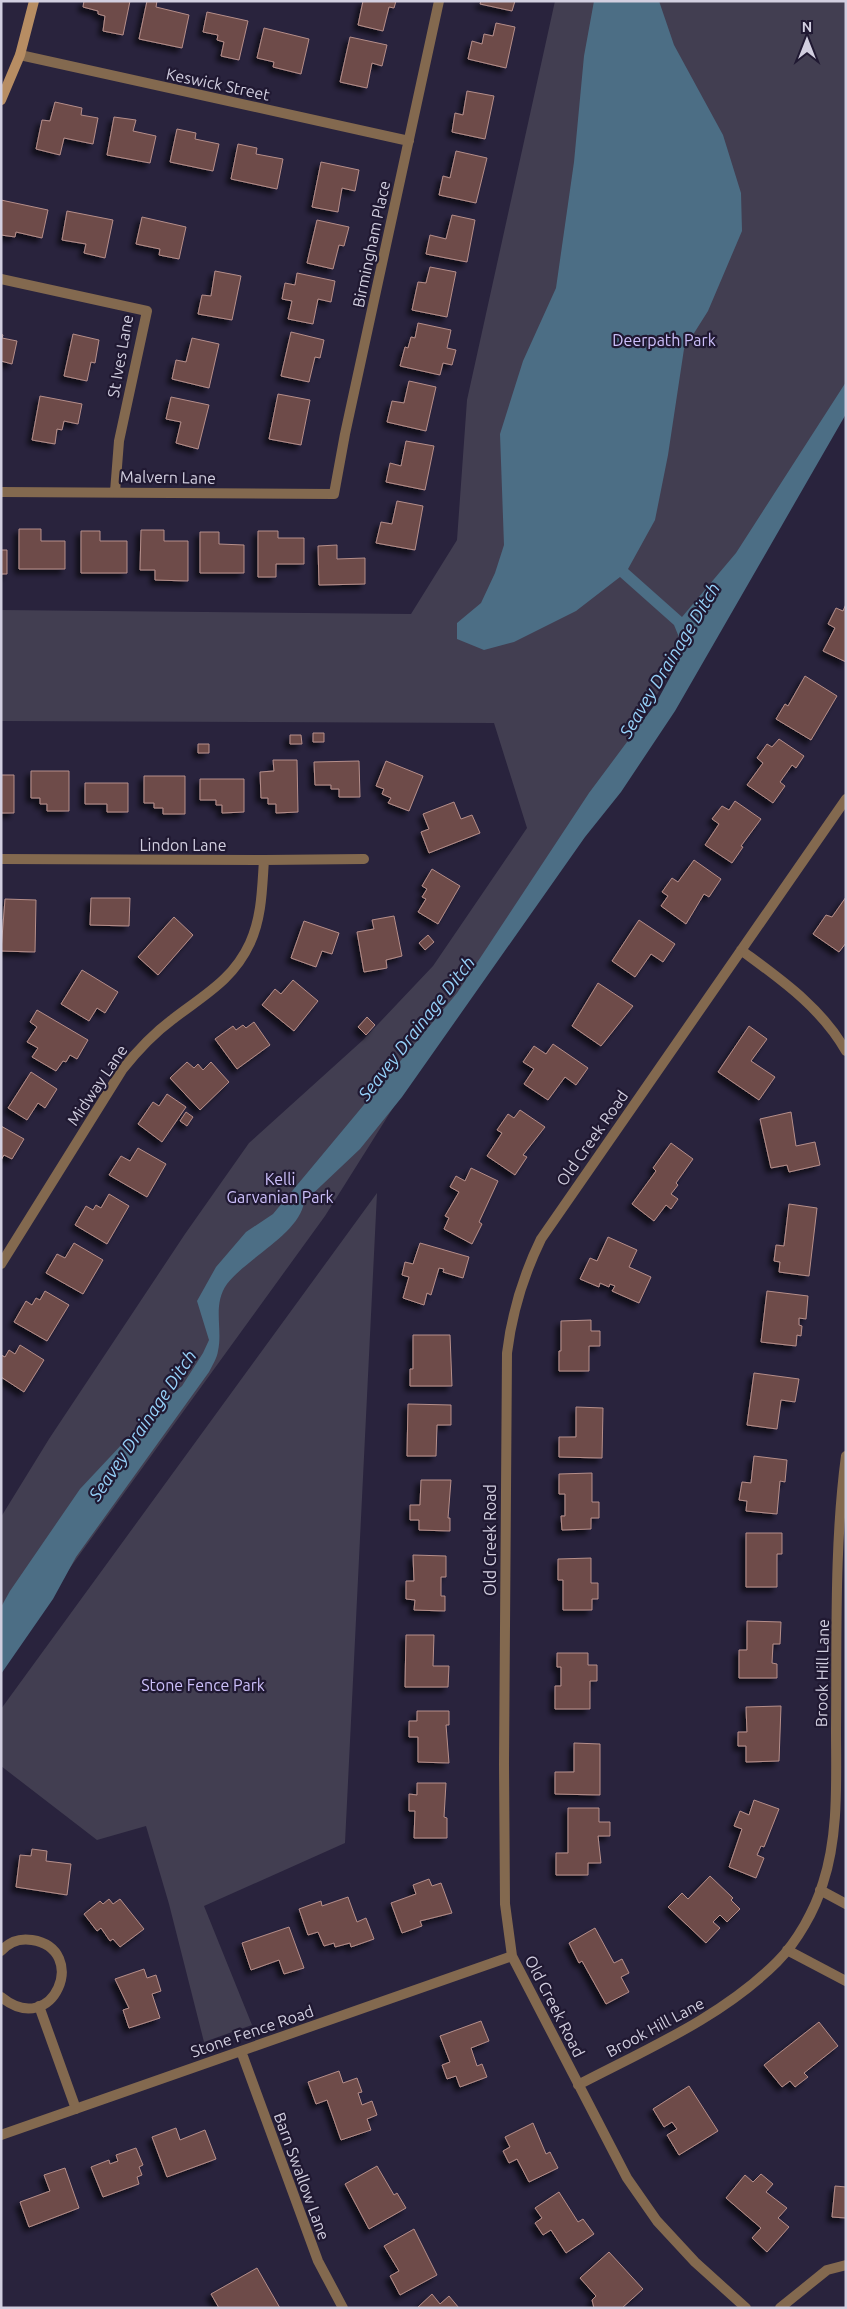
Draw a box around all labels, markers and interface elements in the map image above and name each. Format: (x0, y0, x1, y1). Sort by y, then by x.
north arrow (782, 15, 832, 65)
text: N (802, 19, 812, 35)
street label: Keswick Street (165, 64, 272, 104)
street label: Birmingham Place (349, 179, 393, 309)
street label: St Ives Lane (104, 313, 136, 399)
park label: Deerpath Park (612, 331, 716, 349)
street label: Malvern Lane (120, 467, 216, 487)
water label: Seavey Drainage Ditch (614, 579, 723, 742)
street label: Lindon Lane (139, 836, 227, 854)
water label: Seavey Drainage Ditch (353, 952, 478, 1105)
street label: Midway Lane (63, 1041, 131, 1129)
street label: Old Creek Road (553, 1087, 631, 1189)
park label: Kelli Garvanian Park (226, 1170, 334, 1206)
water label: Seavey Drainage Ditch (84, 1346, 200, 1505)
street label: Old Creek Road (481, 1484, 499, 1596)
street label: Brook Hill Lane (812, 1619, 832, 1727)
park label: Stone Fence Park (141, 1676, 265, 1694)
street label: Old Creek Road (522, 1952, 588, 2060)
street label: Brook Hill Lane (603, 1994, 707, 2060)
street label: Stone Fence Road (188, 2002, 316, 2060)
street label: Barn Swallow Lane (271, 2110, 333, 2242)

